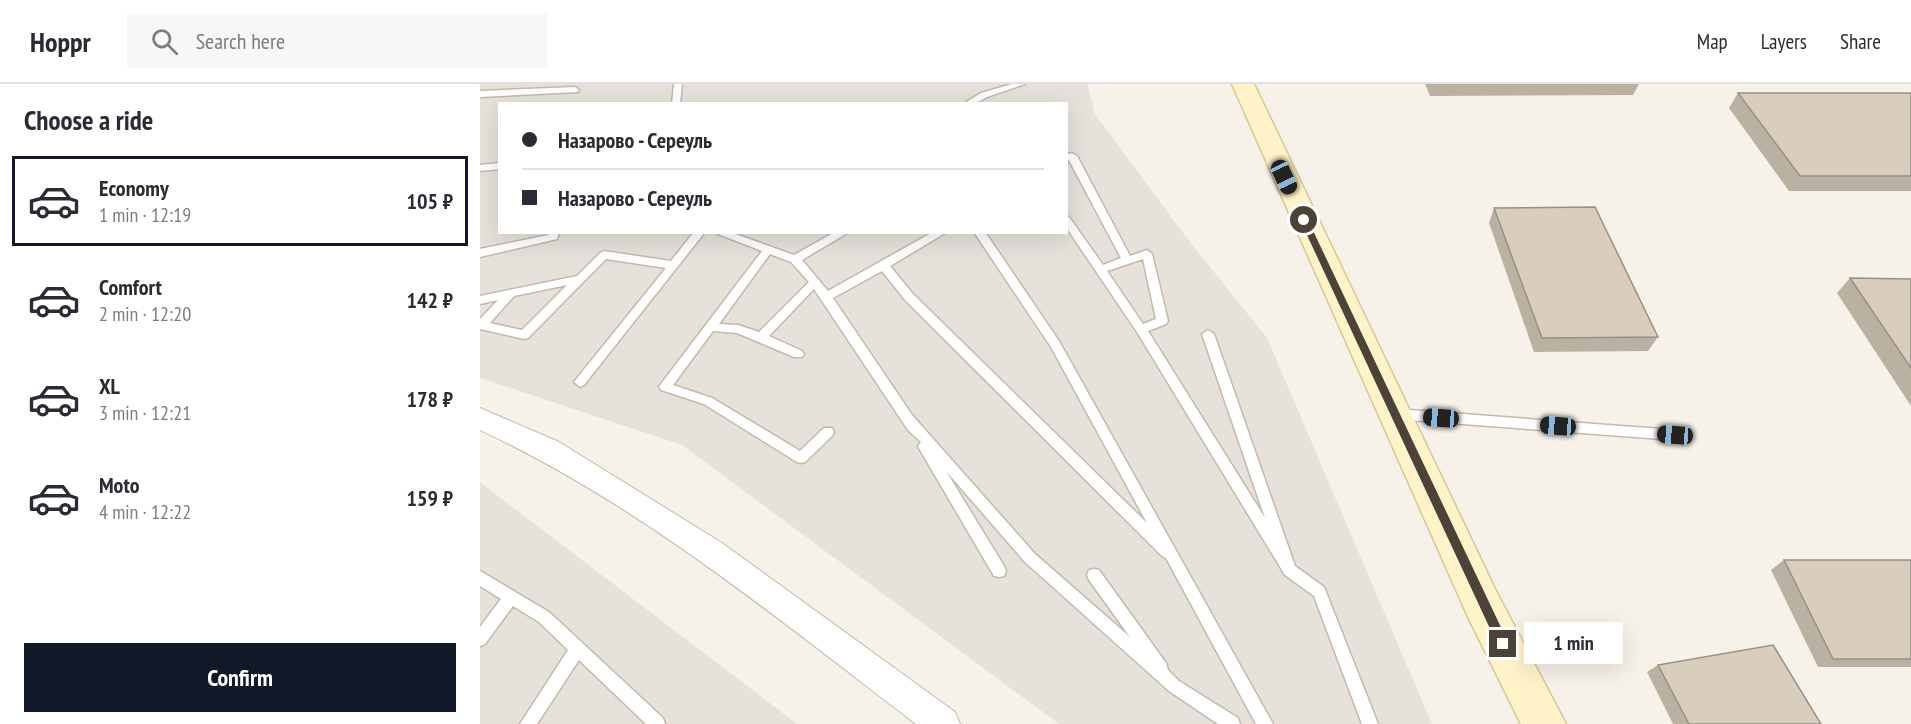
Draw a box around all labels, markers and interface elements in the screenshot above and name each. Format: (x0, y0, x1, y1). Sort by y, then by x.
search box (127, 14, 547, 68)
text: Hoppr (30, 23, 91, 60)
icon: search (148, 25, 181, 58)
text: Search here (196, 27, 285, 55)
text: Map (1697, 28, 1728, 55)
text: Layers (1761, 28, 1807, 55)
text: Share (1840, 28, 1881, 55)
text: Choose a ride (24, 103, 153, 137)
text: Назарово - Сереуль (558, 126, 712, 154)
car (1268, 157, 1300, 197)
icon: car (27, 174, 81, 228)
text: Economy (99, 174, 169, 202)
text: Назарово - Сереуль (558, 184, 712, 212)
text: 105 ₽ (406, 187, 453, 215)
text: 1 min · 12:19 (99, 202, 191, 228)
route start (1290, 206, 1317, 233)
icon: car (27, 273, 81, 327)
text: Comfort (99, 273, 162, 301)
text: 142 ₽ (406, 286, 453, 314)
text: 2 min · 12:20 (99, 301, 191, 327)
icon: car (27, 372, 81, 426)
text: XL (99, 372, 120, 400)
text: 178 ₽ (406, 385, 453, 413)
text: 3 min · 12:21 (99, 400, 191, 426)
car (1422, 408, 1460, 428)
car (1539, 416, 1577, 436)
car (1656, 425, 1694, 445)
icon: car (27, 471, 81, 525)
text: Moto (99, 471, 140, 499)
text: 159 ₽ (406, 484, 453, 512)
text: 4 min · 12:22 (99, 499, 191, 525)
callout: 1 min (1524, 623, 1623, 665)
route end (1489, 630, 1516, 657)
text: 1 min (1553, 630, 1594, 656)
button: Confirm (24, 643, 456, 712)

